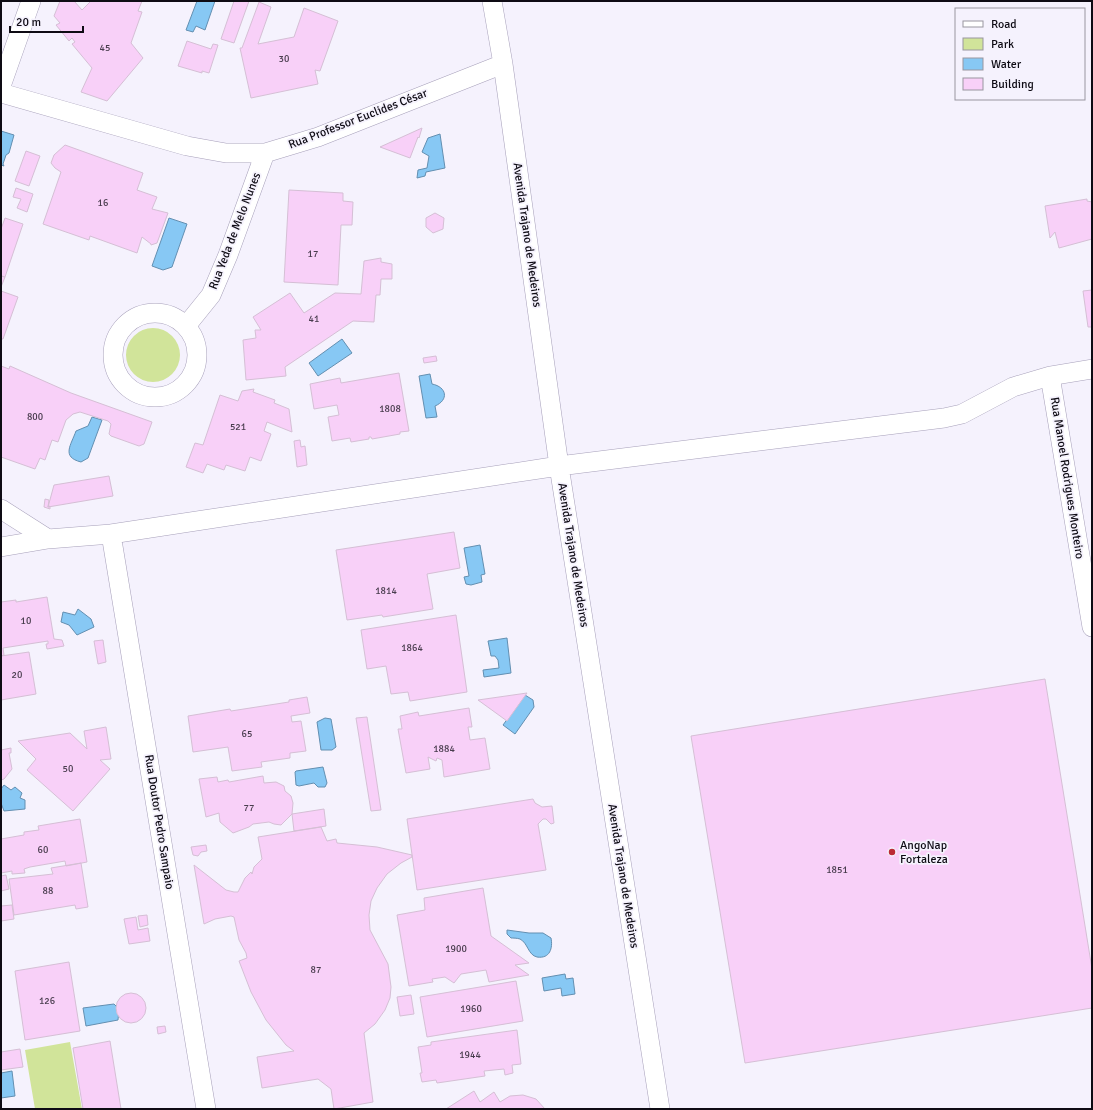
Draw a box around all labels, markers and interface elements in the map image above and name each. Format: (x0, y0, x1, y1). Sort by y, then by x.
scale bar (10, 8, 83, 34)
legend (955, 8, 1085, 100)
text: 20 m (16, 15, 41, 30)
text: Road (991, 17, 1017, 32)
text: Park (991, 37, 1014, 52)
house number: 45 (100, 42, 110, 54)
house number: 30 (279, 53, 289, 65)
text: Water (991, 57, 1022, 72)
text: Building (991, 77, 1034, 92)
street label: Rua Professor Euclides César (286, 85, 430, 152)
street label: Avenida Trajano de Medeiros (509, 162, 545, 308)
street label: Rua Yeda de Melo Nunes (206, 170, 264, 292)
house number: 16 (98, 197, 108, 209)
house number: 17 (308, 248, 318, 260)
house number: 41 (309, 313, 319, 325)
street label: Rua Manoel Rodrigues Monteiro (1047, 396, 1087, 560)
house number: 1808 (379, 403, 401, 415)
house number: 800 (27, 411, 43, 423)
house number: 521 (230, 421, 246, 433)
street label: Avenida Trajano de Medeiros (554, 482, 592, 628)
house number: 1814 (375, 585, 397, 597)
house number: 10 (21, 615, 31, 627)
house number: 1864 (401, 642, 423, 654)
house number: 20 (12, 669, 22, 681)
house number: 65 (242, 728, 252, 740)
house number: 1884 (433, 743, 455, 755)
street label: Rua Doutor Pedro Sampaio (141, 753, 177, 891)
house number: 50 (63, 763, 73, 775)
house number: 77 (244, 802, 254, 814)
street label: Avenida Trajano de Medeiros (604, 803, 642, 949)
place label: AngoNap Fortaleza (900, 838, 948, 867)
house number: 60 (38, 844, 48, 856)
marker: AngoNap Fortaleza (887, 847, 897, 857)
house number: 1851 (826, 864, 848, 876)
house number: 88 (43, 885, 53, 897)
house number: 1900 (445, 943, 467, 955)
house number: 87 (311, 964, 321, 976)
house number: 126 (39, 995, 55, 1007)
house number: 1960 (460, 1003, 482, 1015)
house number: 1944 (459, 1049, 481, 1061)

